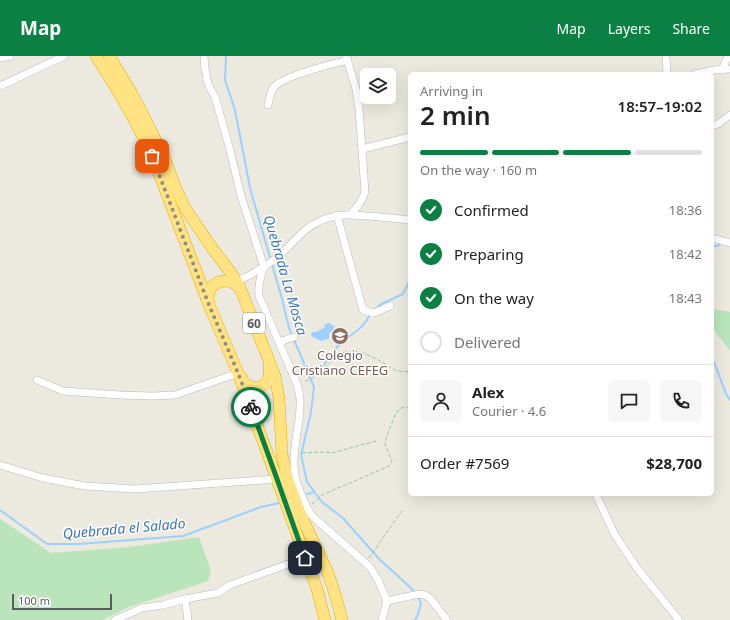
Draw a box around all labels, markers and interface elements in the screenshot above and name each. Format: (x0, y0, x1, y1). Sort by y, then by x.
text: Map (20, 15, 61, 41)
text: Map (557, 19, 586, 38)
text: Layers (608, 19, 650, 38)
text: Share (672, 19, 710, 38)
map controls (360, 68, 396, 104)
button: layers (360, 68, 396, 104)
text: Arriving in (420, 82, 483, 100)
text: 18:57–19:02 (618, 96, 702, 116)
text: 2 min (420, 97, 491, 133)
pin (135, 139, 169, 173)
icon: bag (141, 145, 163, 167)
text: On the way · 160 m (420, 161, 537, 179)
icon: check (420, 199, 442, 221)
text: Confirmed (454, 200, 529, 220)
text: 18:36 (669, 201, 702, 219)
water label: Quebrada La Mosca (260, 213, 312, 338)
icon: check (420, 243, 442, 265)
text: Preparing (454, 244, 524, 264)
text: 18:42 (669, 245, 702, 263)
icon: check (420, 287, 442, 309)
text: On the way (454, 288, 534, 308)
text: 18:43 (669, 289, 702, 307)
road number: 60 (243, 313, 265, 333)
school or university icon: Colegio Cristiano CEFEG (330, 326, 350, 346)
text: Delivered (454, 332, 521, 352)
place label: Colegio Cristiano CEFEG (292, 346, 388, 379)
button: person (420, 380, 462, 422)
button: chat (608, 380, 650, 422)
button: phone (660, 380, 702, 422)
text: Alex (472, 382, 504, 402)
courier (231, 387, 271, 427)
icon: bike (240, 396, 262, 418)
text: Courier · 4.6 (472, 402, 546, 420)
text: Order #7569 (420, 453, 509, 473)
text: $28,700 (646, 453, 702, 473)
water label: Quebrada el Salado (62, 513, 186, 543)
pin (288, 541, 322, 575)
icon: home (294, 547, 316, 569)
scale bar (12, 592, 112, 611)
text: 100 m (18, 593, 50, 608)

